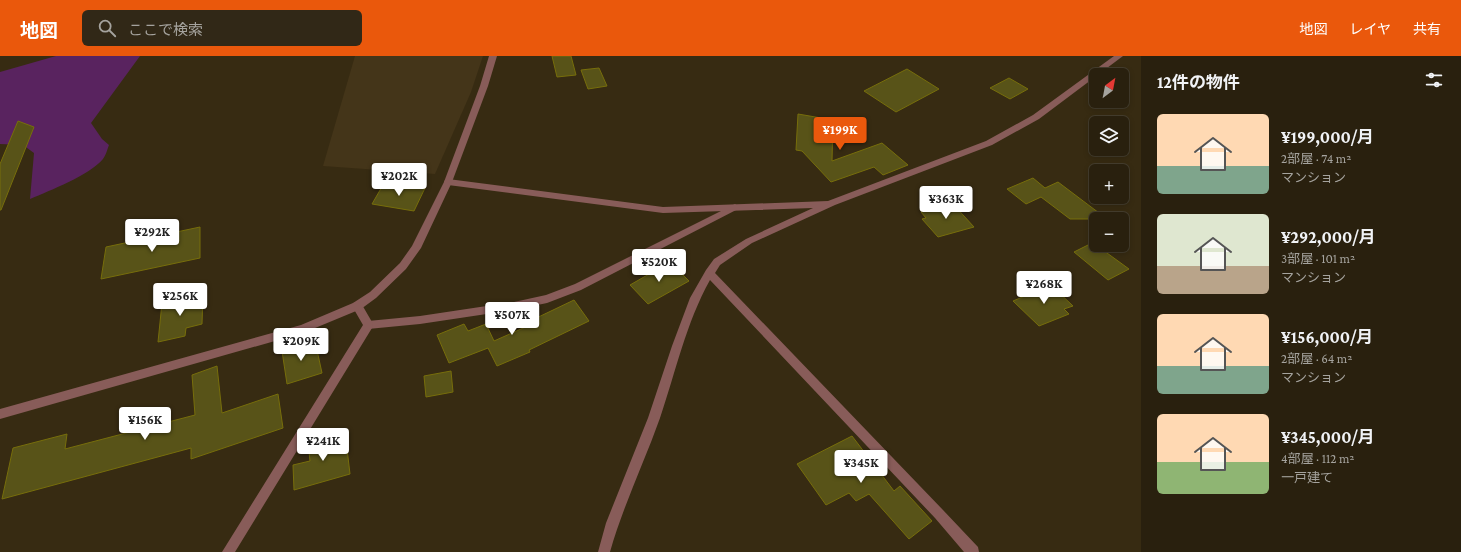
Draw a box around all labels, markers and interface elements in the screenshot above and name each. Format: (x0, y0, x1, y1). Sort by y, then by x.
search box (82, 10, 362, 46)
icon: search (96, 17, 118, 39)
text: 地図 (20, 20, 58, 41)
text: 地図 (1299, 21, 1327, 37)
text: レイヤ (1349, 21, 1391, 37)
text: 共有 (1413, 21, 1441, 37)
text: ここで検索 (128, 22, 203, 38)
north arrow (1089, 68, 1129, 108)
map controls (1089, 68, 1129, 252)
icon: filters (1423, 69, 1445, 91)
text: 12件の物件 (1157, 73, 1240, 92)
button: layers (1089, 116, 1129, 156)
pin: ¥199K (812, 117, 868, 151)
text: ¥199K (823, 122, 857, 137)
text: ¥199,000/月 (1281, 128, 1374, 147)
icon: home (1189, 130, 1237, 178)
text: 2部屋 · 74 m² (1281, 151, 1351, 166)
pin: ¥202K (371, 163, 427, 197)
button: + (1089, 164, 1129, 204)
text: ¥202K (381, 168, 417, 183)
text: マンション (1281, 170, 1346, 185)
pin: ¥363K (918, 186, 974, 220)
text: ¥363K (929, 191, 963, 206)
button: − (1089, 212, 1129, 252)
pin: ¥292K (124, 219, 180, 253)
text: ¥292K (134, 224, 170, 239)
text: ¥292,000/月 (1281, 228, 1376, 247)
icon: home (1189, 230, 1237, 278)
pin: ¥520K (631, 249, 687, 283)
text: 3部屋 · 101 m² (1281, 251, 1355, 266)
text: ¥520K (641, 254, 677, 269)
text: マンション (1281, 270, 1346, 285)
pin: ¥268K (1016, 271, 1072, 305)
text: ¥268K (1026, 276, 1062, 291)
pin: ¥256K (152, 283, 208, 317)
text: ¥256K (162, 288, 198, 303)
pin: ¥507K (484, 302, 540, 336)
text: ¥507K (494, 307, 530, 322)
pin: ¥209K (273, 328, 329, 362)
text: ¥156,000/月 (1281, 328, 1373, 347)
icon: home (1189, 330, 1237, 378)
text: ¥209K (282, 333, 320, 348)
text: 2部屋 · 64 m² (1281, 351, 1352, 366)
text: マンション (1281, 370, 1346, 385)
pin: ¥156K (117, 407, 173, 441)
text: ¥156K (128, 412, 162, 427)
pin: ¥241K (295, 428, 351, 462)
text: ¥345,000/月 (1281, 428, 1375, 447)
icon: home (1189, 430, 1237, 478)
text: ¥241K (306, 433, 340, 448)
pin: ¥345K (833, 450, 889, 484)
text: 4部屋 · 112 m² (1281, 451, 1354, 466)
text: ¥345K (843, 455, 879, 470)
text: 一戸建て (1281, 470, 1333, 485)

